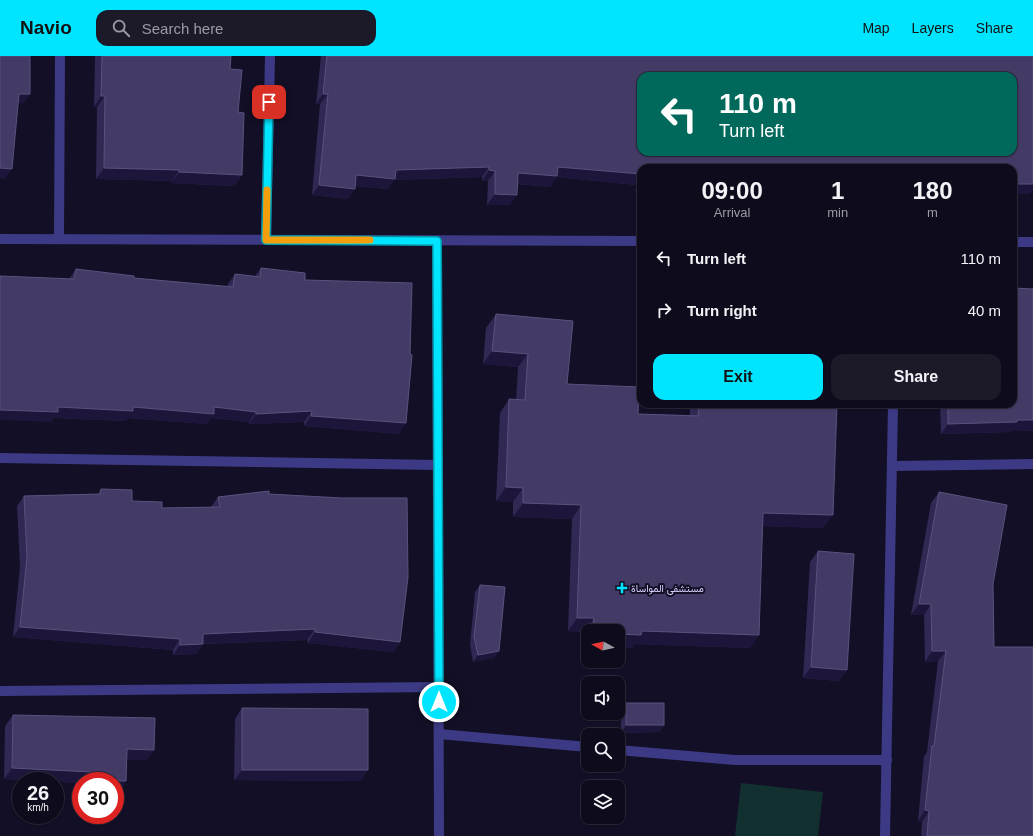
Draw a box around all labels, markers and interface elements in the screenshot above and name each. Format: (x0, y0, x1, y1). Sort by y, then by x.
search box (96, 10, 376, 46)
text: Navio (20, 17, 72, 38)
icon: search (110, 17, 132, 39)
text: Search here (142, 20, 223, 37)
text: Map (862, 20, 890, 36)
text: Layers (912, 20, 954, 36)
text: Share (976, 20, 1013, 36)
pin (252, 85, 286, 119)
icon: left (653, 88, 705, 140)
text: 110 m (719, 88, 797, 119)
icon: arrive (258, 91, 280, 113)
text: Turn left (719, 121, 784, 141)
text: 09:00 (701, 177, 763, 204)
text: 1 (831, 177, 844, 204)
text: 180 (913, 177, 953, 204)
text: Arrival (714, 205, 751, 220)
text: min (827, 205, 848, 220)
text: m (927, 205, 938, 220)
icon: left (653, 247, 675, 269)
text: Turn left (687, 250, 746, 267)
text: 110 m (960, 250, 1001, 267)
icon: right (653, 299, 675, 321)
text: Turn right (687, 302, 757, 319)
text: 40 m (968, 302, 1001, 319)
button: Exit (653, 354, 823, 400)
button: Share (831, 354, 1001, 400)
marker: مستشفى المواساة (616, 582, 628, 594)
place label: مستشفى المواساة (631, 583, 704, 595)
north arrow (581, 624, 625, 668)
map controls (581, 624, 625, 824)
button: sound (581, 676, 625, 720)
position arrow (418, 681, 460, 723)
button: search (581, 728, 625, 772)
speed limit sign: 30 (72, 772, 124, 824)
button: layers (581, 780, 625, 824)
text: 26 (27, 782, 49, 804)
text: km/h (27, 802, 49, 813)

